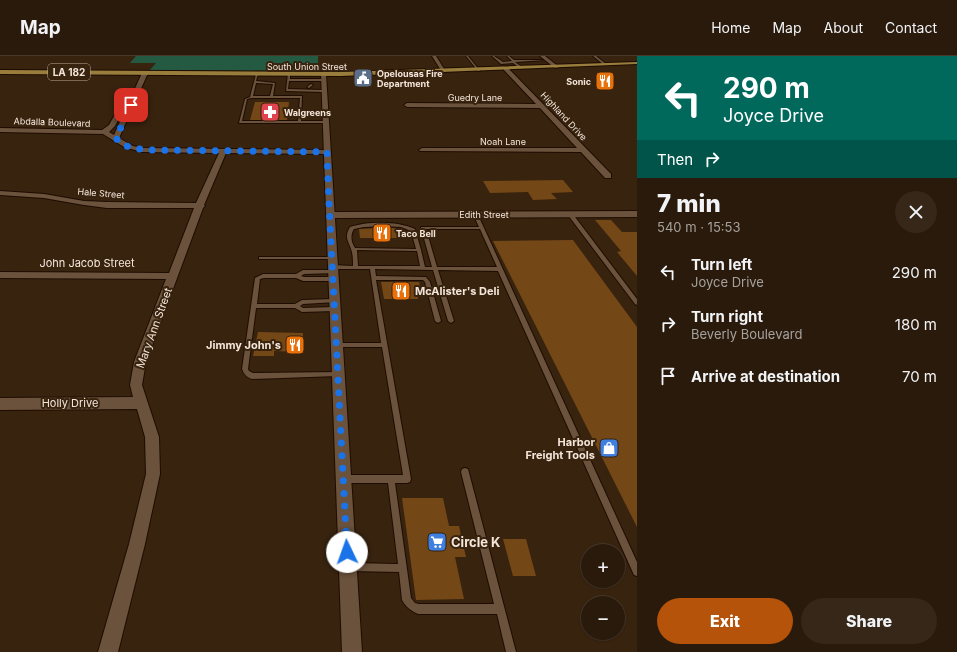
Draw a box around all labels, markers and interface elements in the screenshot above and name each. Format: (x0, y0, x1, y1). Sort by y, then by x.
text: Map (20, 16, 61, 39)
text: Home (711, 19, 750, 36)
text: Map (772, 19, 802, 36)
text: About (824, 19, 863, 36)
text: Contact (885, 19, 937, 36)
street label: South Union Street (267, 61, 347, 72)
road number: LA 182 (48, 64, 90, 80)
public building icon: Opelousas Fire Department (352, 67, 374, 89)
place label: Opelousas Fire Department (377, 68, 443, 89)
restaurant icon: Sonic (594, 70, 616, 92)
text: 290 m (723, 71, 810, 105)
icon: left (657, 72, 709, 124)
place label: Sonic (566, 76, 591, 87)
pin (114, 88, 148, 122)
street label: Highland Drive (539, 89, 589, 143)
street label: Guedry Lane (448, 92, 502, 103)
icon: arrive (120, 94, 142, 116)
pharmacy icon: Walgreens (259, 101, 281, 123)
text: Joyce Drive (723, 105, 824, 126)
place label: Walgreens (284, 107, 331, 118)
street label: Abdalla Boulevard (13, 115, 91, 129)
street label: Noah Lane (480, 136, 526, 147)
icon: right (701, 148, 723, 170)
text: Then (657, 150, 693, 169)
street label: Hale Street (77, 185, 125, 201)
text: 7 min (657, 189, 721, 218)
button: close (895, 191, 937, 233)
street label: Edith Street (459, 209, 509, 220)
text: 540 m · 15:53 (657, 219, 740, 235)
restaurant icon: Taco Bell (371, 222, 393, 244)
place label: Taco Bell (396, 228, 436, 239)
text: Turn left (691, 255, 752, 274)
street label: John Jacob Street (39, 256, 135, 270)
icon: left (657, 261, 679, 283)
text: 290 m (892, 263, 937, 282)
text: Joyce Drive (691, 274, 764, 290)
restaurant icon: McAlister's Deli (390, 280, 412, 302)
place label: McAlister's Deli (415, 284, 500, 298)
street label: Mary Ann Street (133, 286, 175, 370)
text: Turn right (691, 307, 763, 326)
icon: right (657, 313, 679, 335)
text: 180 m (895, 315, 937, 334)
text: Beverly Boulevard (691, 326, 802, 342)
restaurant icon: Jimmy John's (284, 334, 306, 356)
place label: Jimmy John's (206, 338, 281, 352)
icon: arrive (657, 365, 679, 387)
text: Arrive at destination (691, 367, 840, 386)
text: 70 m (902, 367, 937, 386)
street label: Holly Drive (42, 396, 98, 410)
place label: Harbor Freight Tools (525, 435, 596, 462)
shop icon: Harbor Freight Tools (598, 437, 620, 459)
position arrow (326, 531, 368, 573)
supermarket icon: Circle K (426, 531, 448, 553)
place label: Circle K (451, 534, 501, 550)
map controls (581, 544, 625, 640)
button: + (581, 544, 625, 588)
button: − (581, 596, 625, 640)
button: Exit (657, 598, 793, 644)
button: Share (801, 598, 937, 644)

